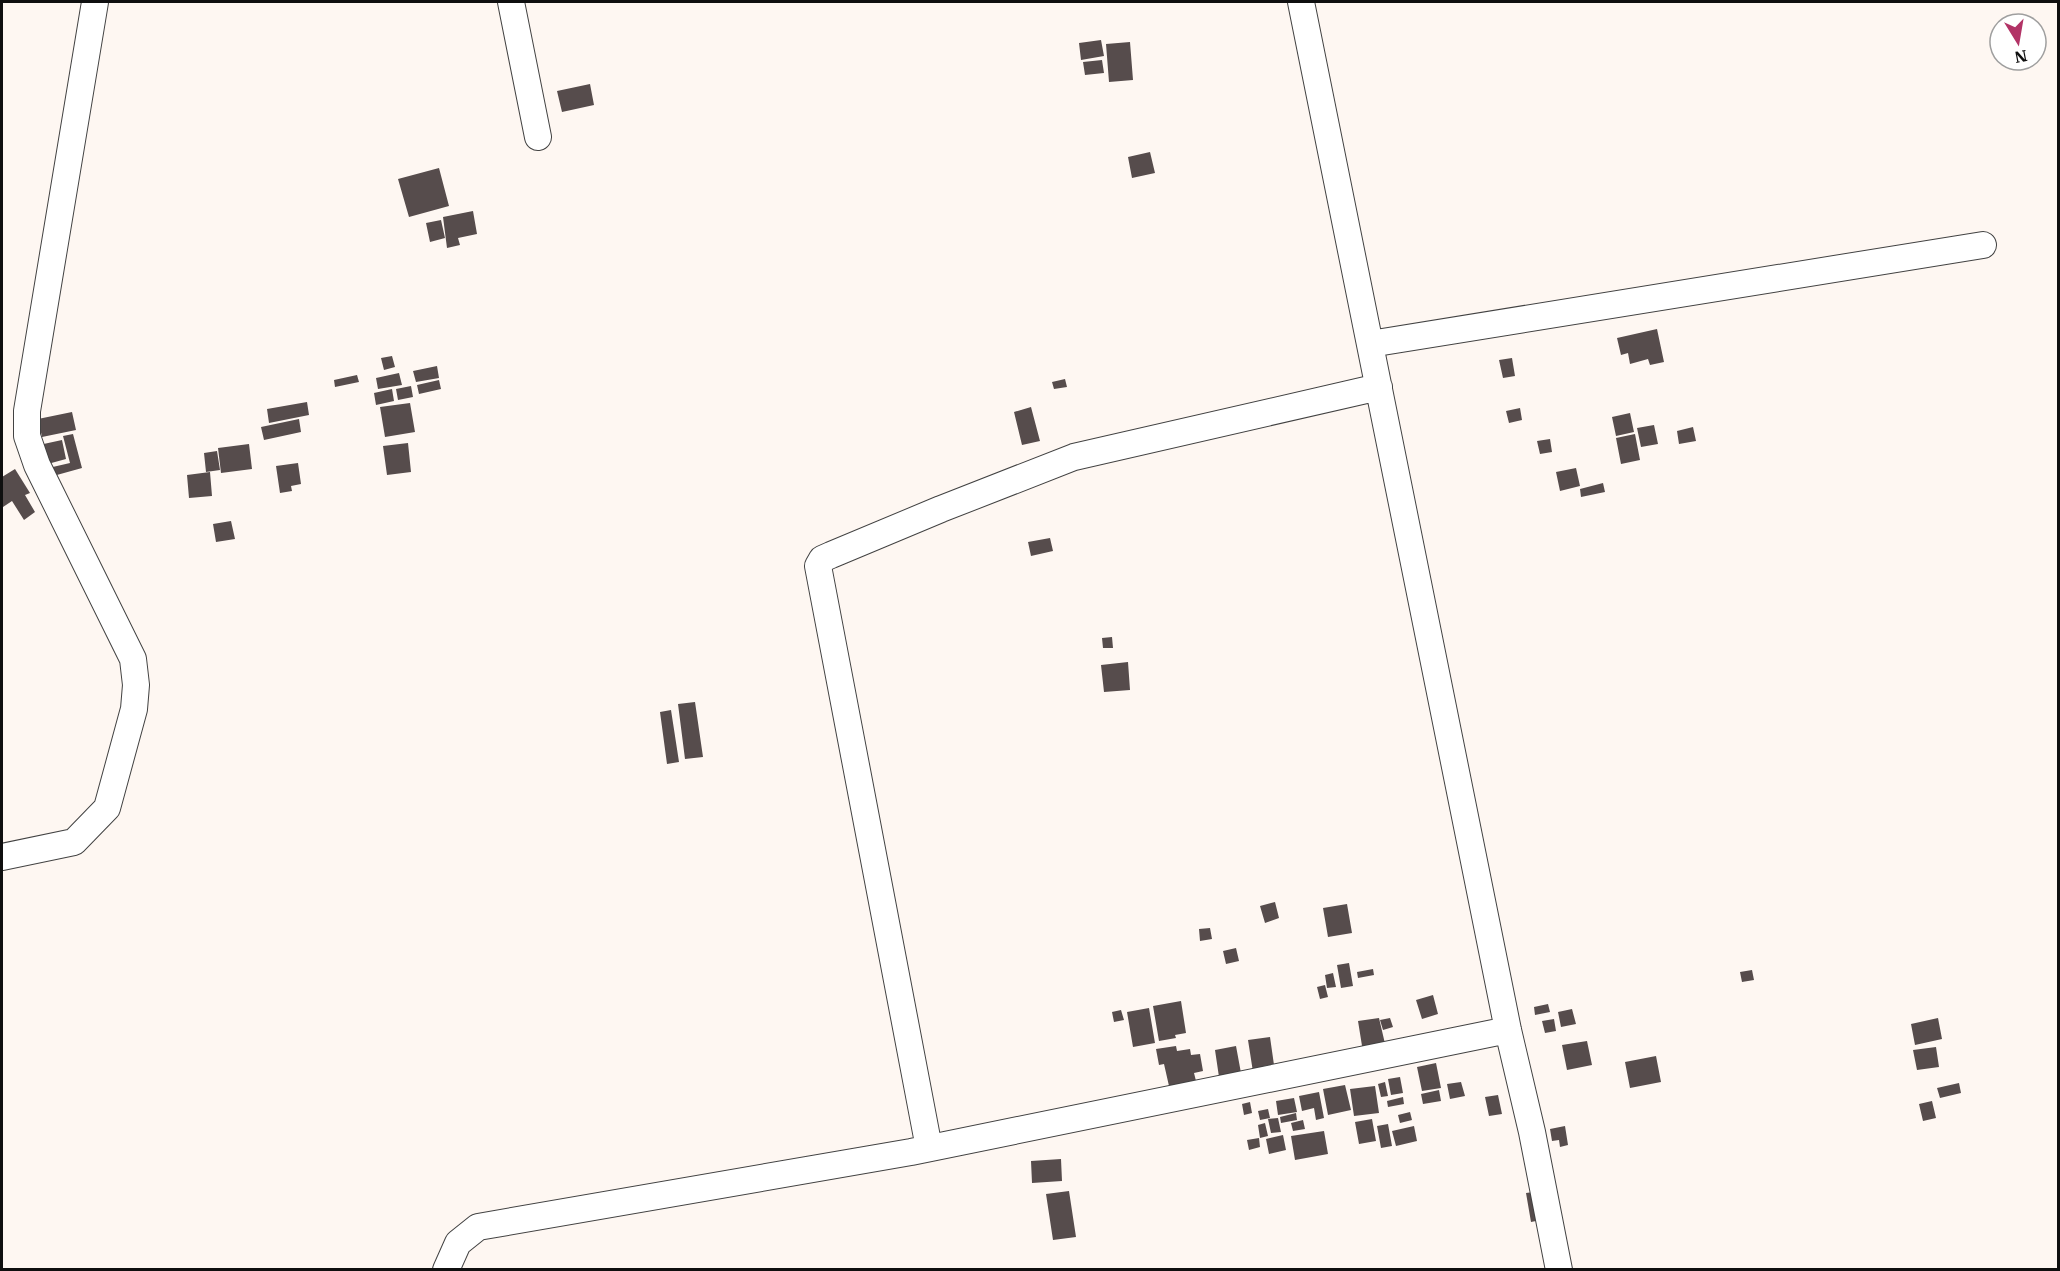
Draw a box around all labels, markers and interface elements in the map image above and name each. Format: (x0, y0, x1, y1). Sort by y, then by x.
north arrow (1988, 12, 2048, 72)
text: N (2013, 46, 2029, 68)

